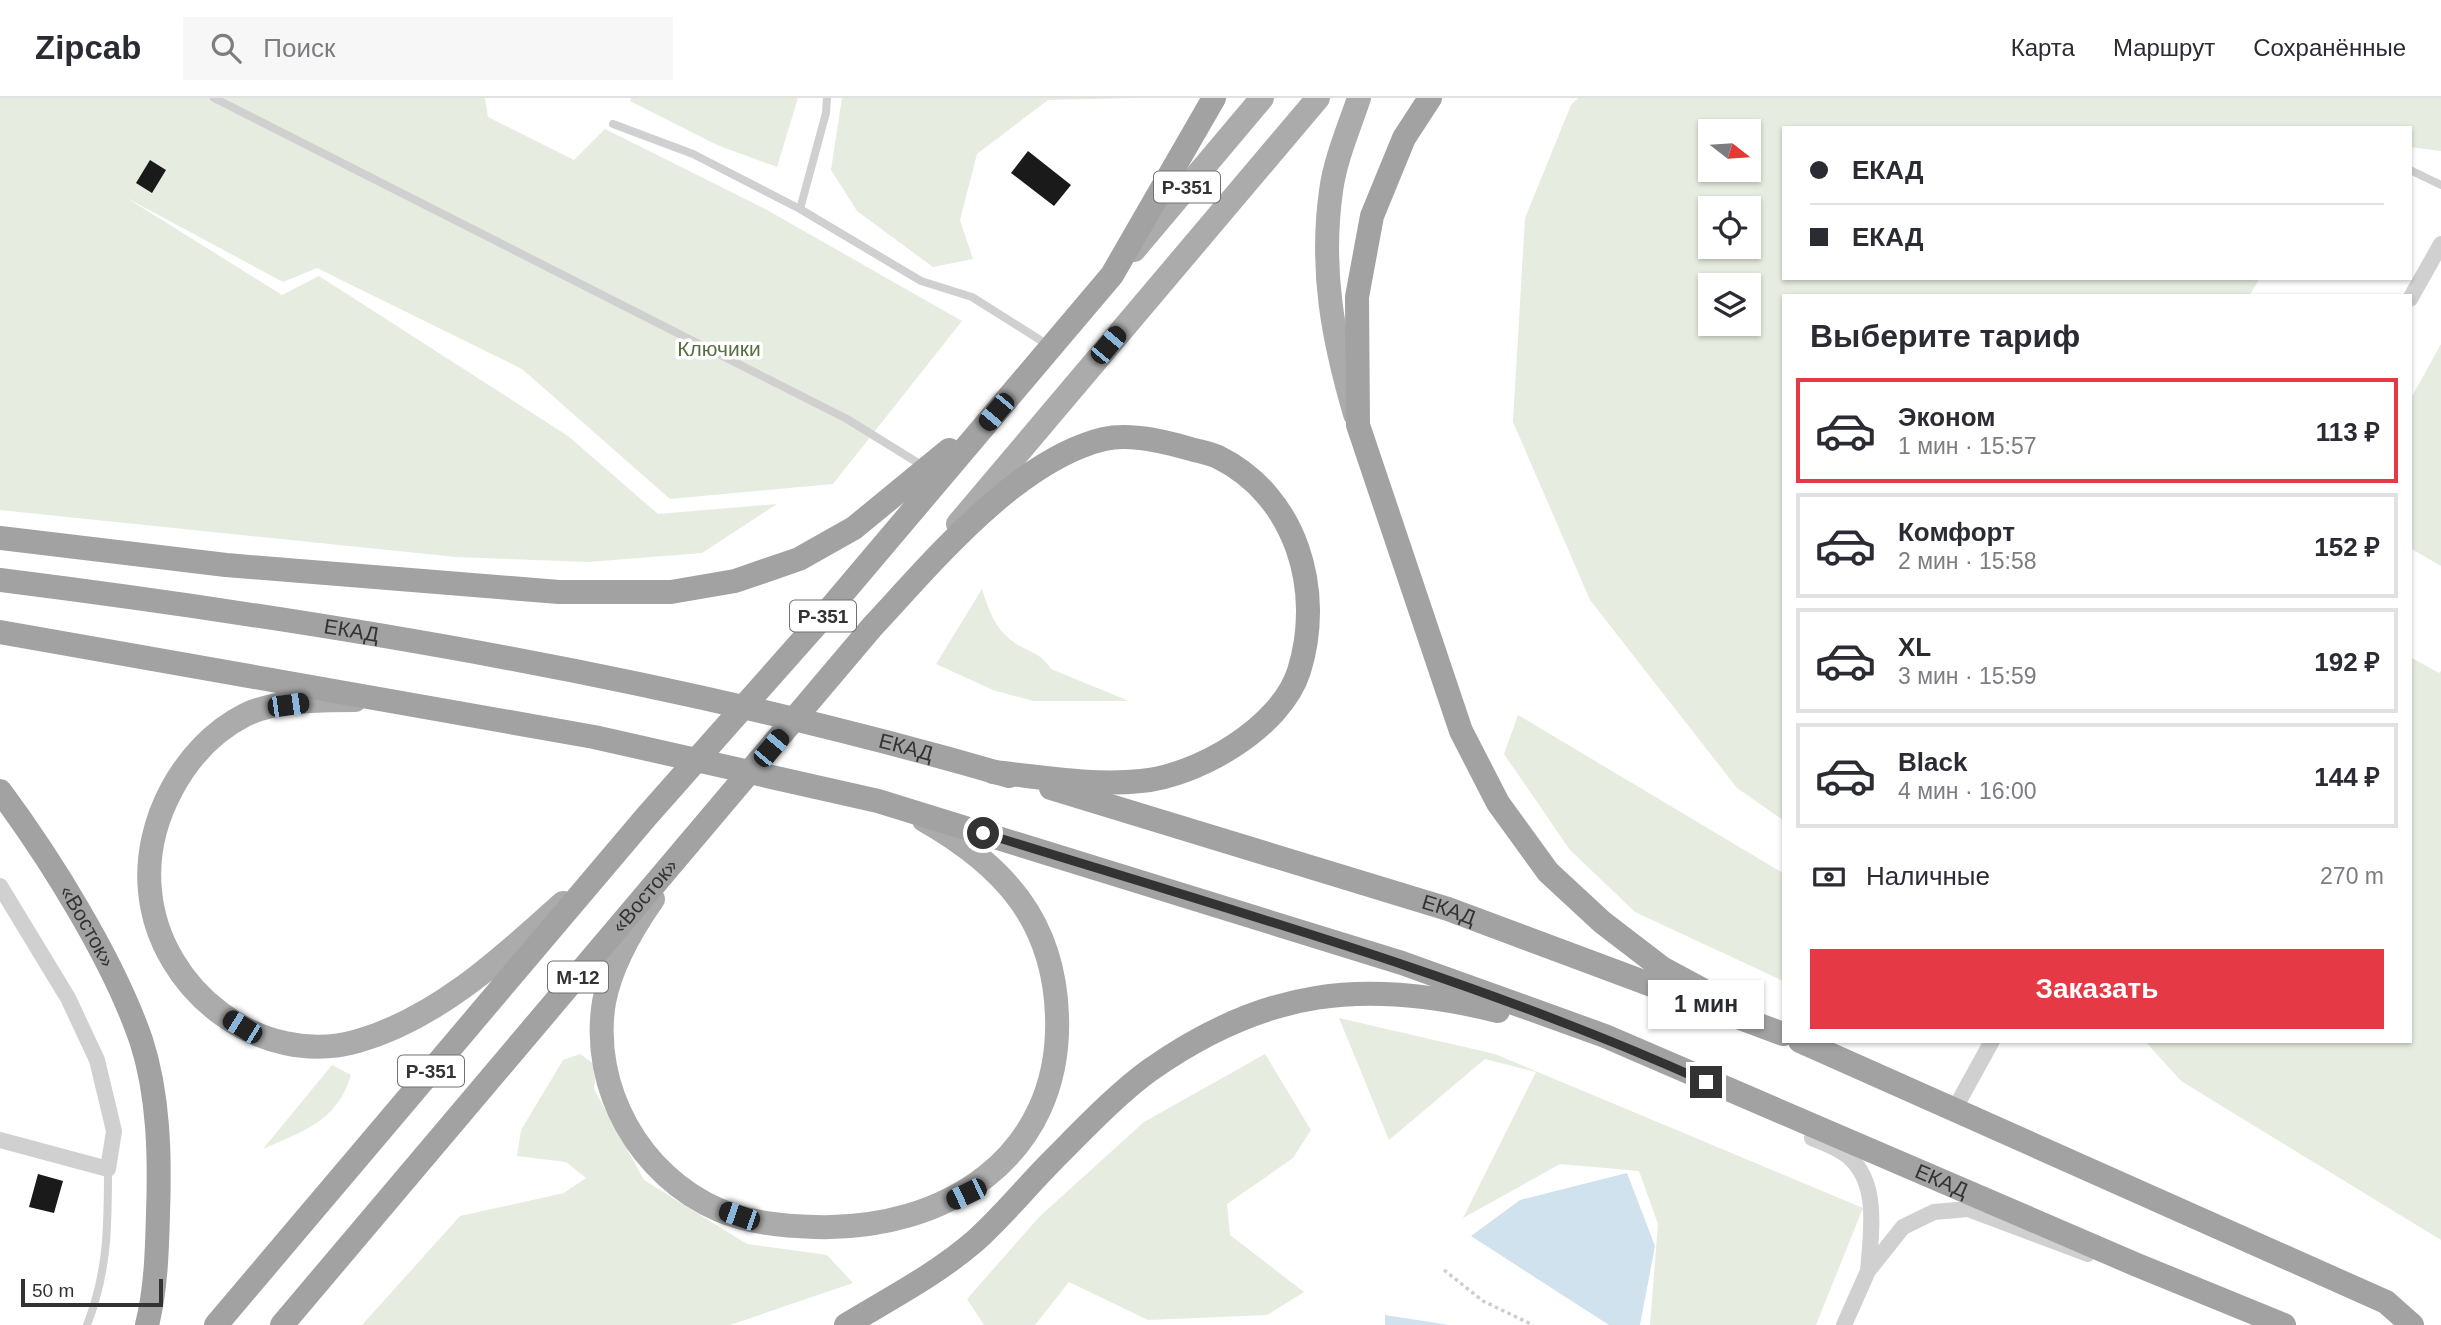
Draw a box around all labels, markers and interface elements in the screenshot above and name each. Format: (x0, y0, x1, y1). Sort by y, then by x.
search box (183, 17, 673, 80)
text: Zipcab (35, 29, 141, 66)
icon: search (207, 29, 245, 67)
text: Поиск (263, 33, 335, 63)
text: Карта (2011, 34, 2075, 61)
text: Маршрут (2113, 34, 2215, 61)
text: Сохранённые (2253, 34, 2406, 61)
north arrow (1698, 119, 1760, 182)
map controls (1698, 119, 1761, 336)
text: ЕКАД (1852, 155, 1923, 185)
road number: Р-351 (1154, 172, 1220, 202)
button: locate (1698, 196, 1761, 259)
text: ЕКАД (1852, 222, 1923, 252)
button: layers (1698, 273, 1761, 336)
text: Выберите тариф (1810, 318, 2080, 354)
car (1087, 322, 1130, 368)
park label: Ключики (677, 337, 761, 360)
car (975, 389, 1018, 435)
icon: car (1814, 399, 1877, 462)
text: Эконом (1898, 402, 1996, 432)
text: 113 ₽ (2316, 417, 2380, 447)
text: 1 мин · 15:57 (1898, 433, 2037, 459)
icon: car (1814, 514, 1877, 577)
text: Комфорт (1898, 517, 2015, 547)
text: 152 ₽ (2314, 532, 2380, 562)
text: 2 мин · 15:58 (1898, 548, 2037, 574)
road number: Р-351 (790, 601, 856, 632)
street label: ЕКАД (322, 614, 381, 646)
icon: car (1814, 629, 1877, 692)
text: XL (1898, 632, 1931, 662)
text: 192 ₽ (2314, 647, 2380, 677)
text: 3 мин · 15:59 (1898, 663, 2037, 689)
car (266, 692, 311, 718)
car (750, 725, 793, 771)
street label: ЕКАД (877, 729, 936, 765)
icon: car (1814, 744, 1877, 807)
text: Black (1898, 747, 1967, 777)
text: 144 ₽ (2314, 762, 2380, 792)
text: 4 мин · 16:00 (1898, 778, 2037, 804)
route start (967, 817, 999, 849)
street label: «Восток» (607, 854, 682, 937)
icon: cash (1810, 858, 1848, 896)
text: Наличные (1866, 861, 1990, 891)
text: 270 m (2320, 863, 2384, 889)
street label: «Восток» (55, 881, 120, 971)
street label: ЕКАД (1419, 890, 1479, 929)
button: Заказать (1810, 949, 2384, 1029)
road number: М-12 (548, 962, 608, 992)
callout: 1 мин (1648, 981, 1764, 1030)
text: 1 мин (1674, 991, 1738, 1017)
car (219, 1007, 266, 1047)
road number: Р-351 (398, 1056, 464, 1086)
route end (1690, 1066, 1722, 1098)
street label: ЕКАД (1912, 1159, 1972, 1202)
car (943, 1175, 990, 1213)
car (716, 1199, 763, 1233)
scale bar (21, 1276, 163, 1308)
text: 50 m (32, 1280, 74, 1301)

